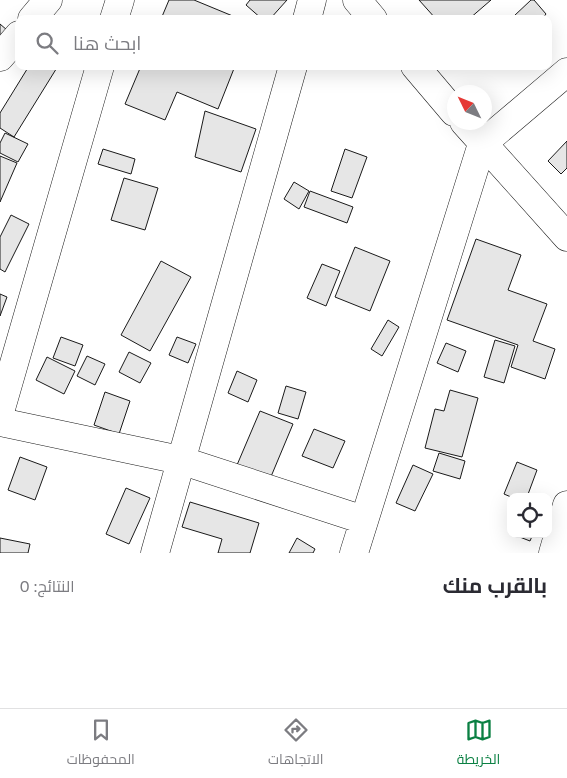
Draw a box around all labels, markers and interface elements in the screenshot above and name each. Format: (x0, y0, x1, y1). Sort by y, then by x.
search box (15, 15, 552, 70)
icon: search (33, 29, 61, 57)
text: ابحث هنا (73, 31, 141, 54)
north arrow (447, 85, 492, 130)
map controls (507, 493, 552, 538)
button: locate (507, 493, 552, 538)
text: بالقرب منك (443, 572, 547, 597)
text: النتائج: 0 (20, 576, 75, 595)
tab: المحفوظات (67, 716, 135, 772)
tab: الاتجاهات (268, 716, 323, 772)
tab: الخريطة (457, 716, 500, 772)

